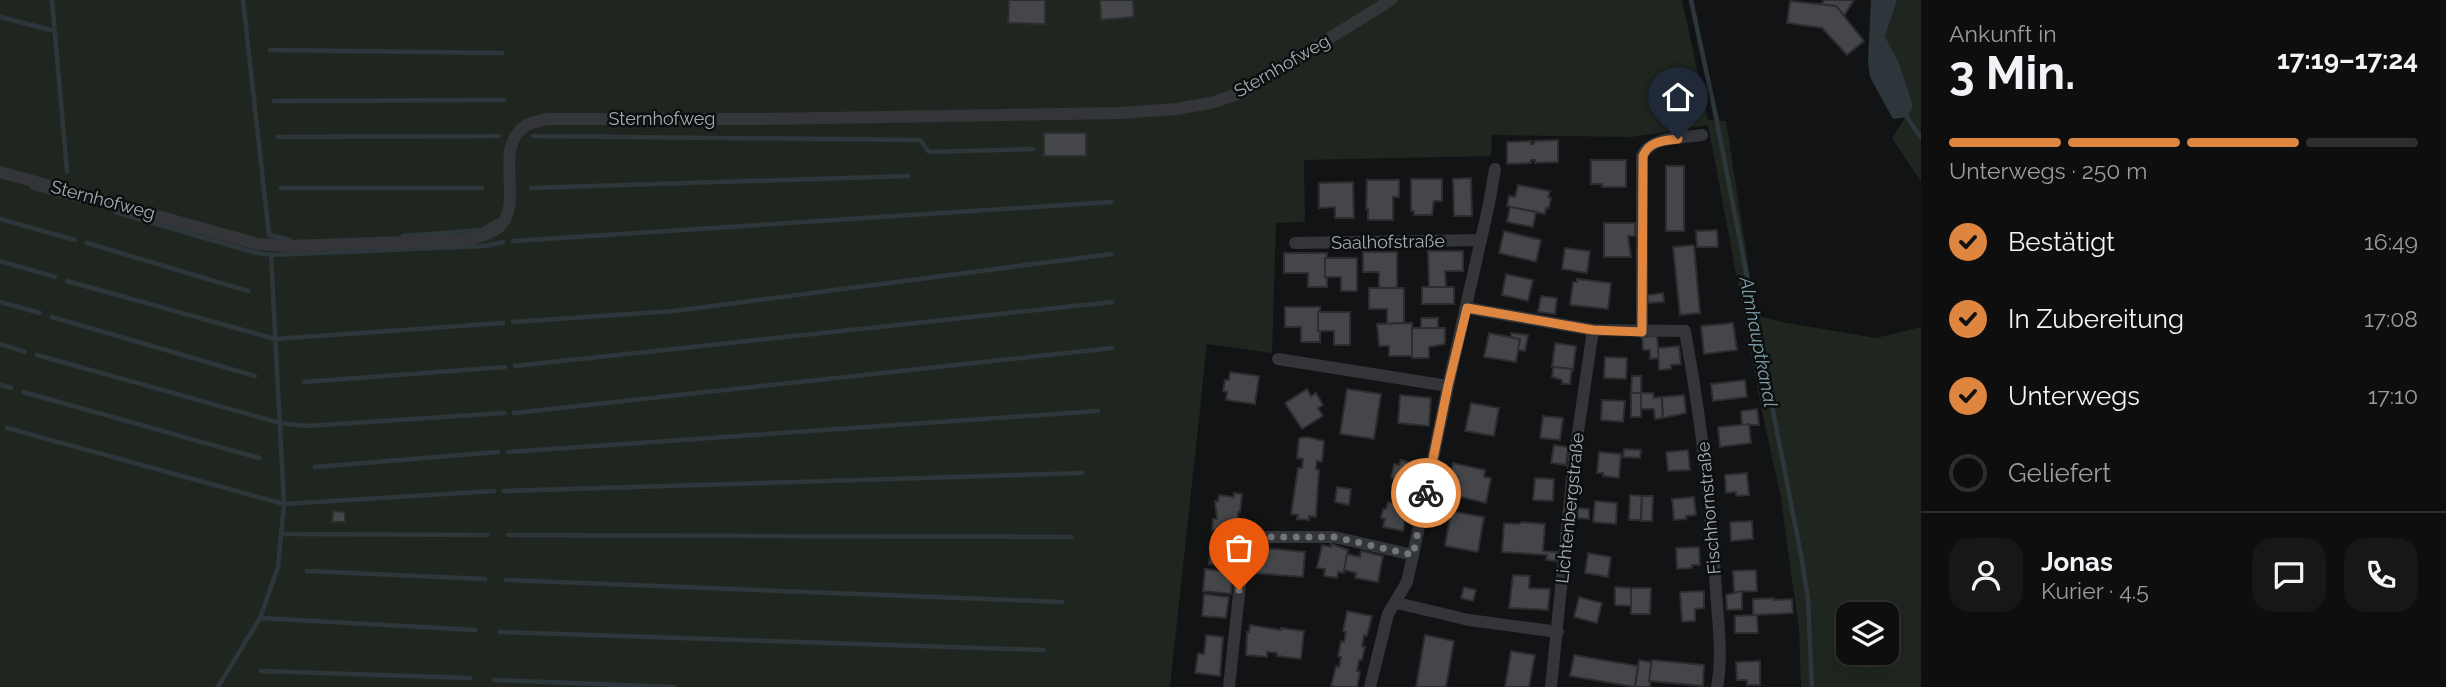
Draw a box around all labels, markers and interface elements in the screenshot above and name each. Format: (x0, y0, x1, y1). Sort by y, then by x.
text: Ankunft in (1949, 20, 2057, 47)
street label: Sternhofweg (1230, 30, 1333, 101)
text: 17:19–17:24 (2277, 45, 2418, 75)
text: 3 Min. (1949, 46, 2075, 100)
pin (1648, 67, 1708, 139)
icon: home (1659, 78, 1697, 116)
street label: Sternhofweg (609, 108, 716, 129)
text: Unterwegs · 250 m (1949, 157, 2147, 184)
street label: Sternhofweg (49, 176, 158, 224)
icon: check (1949, 223, 1987, 261)
text: Bestätigt (2008, 227, 2115, 257)
text: 16:49 (2364, 228, 2418, 255)
street label: Saalhofstraße (1331, 230, 1445, 253)
water label: Almhauptkanal (1735, 274, 1782, 409)
icon: check (1949, 300, 1987, 338)
text: In Zubereitung (2008, 304, 2184, 334)
text: 17:08 (2364, 305, 2418, 332)
icon: check (1949, 377, 1987, 415)
text: Unterwegs (2008, 381, 2140, 411)
text: 17:10 (2368, 382, 2418, 409)
street label: Lichtenbergstraße (1551, 431, 1588, 585)
street label: Fischhornstraße (1692, 440, 1725, 575)
courier (1391, 458, 1461, 528)
text: Geliefert (2008, 458, 2111, 488)
icon: bike (1407, 474, 1445, 512)
pin (1209, 518, 1269, 590)
icon: bag (1220, 529, 1258, 567)
button: person (1949, 538, 2023, 612)
button: chat (2252, 538, 2326, 612)
button: phone (2344, 538, 2418, 612)
text: Jonas (2041, 547, 2113, 577)
text: Kurier · 4.5 (2041, 577, 2149, 604)
map controls (1836, 602, 1899, 665)
button: layers (1836, 602, 1899, 665)

